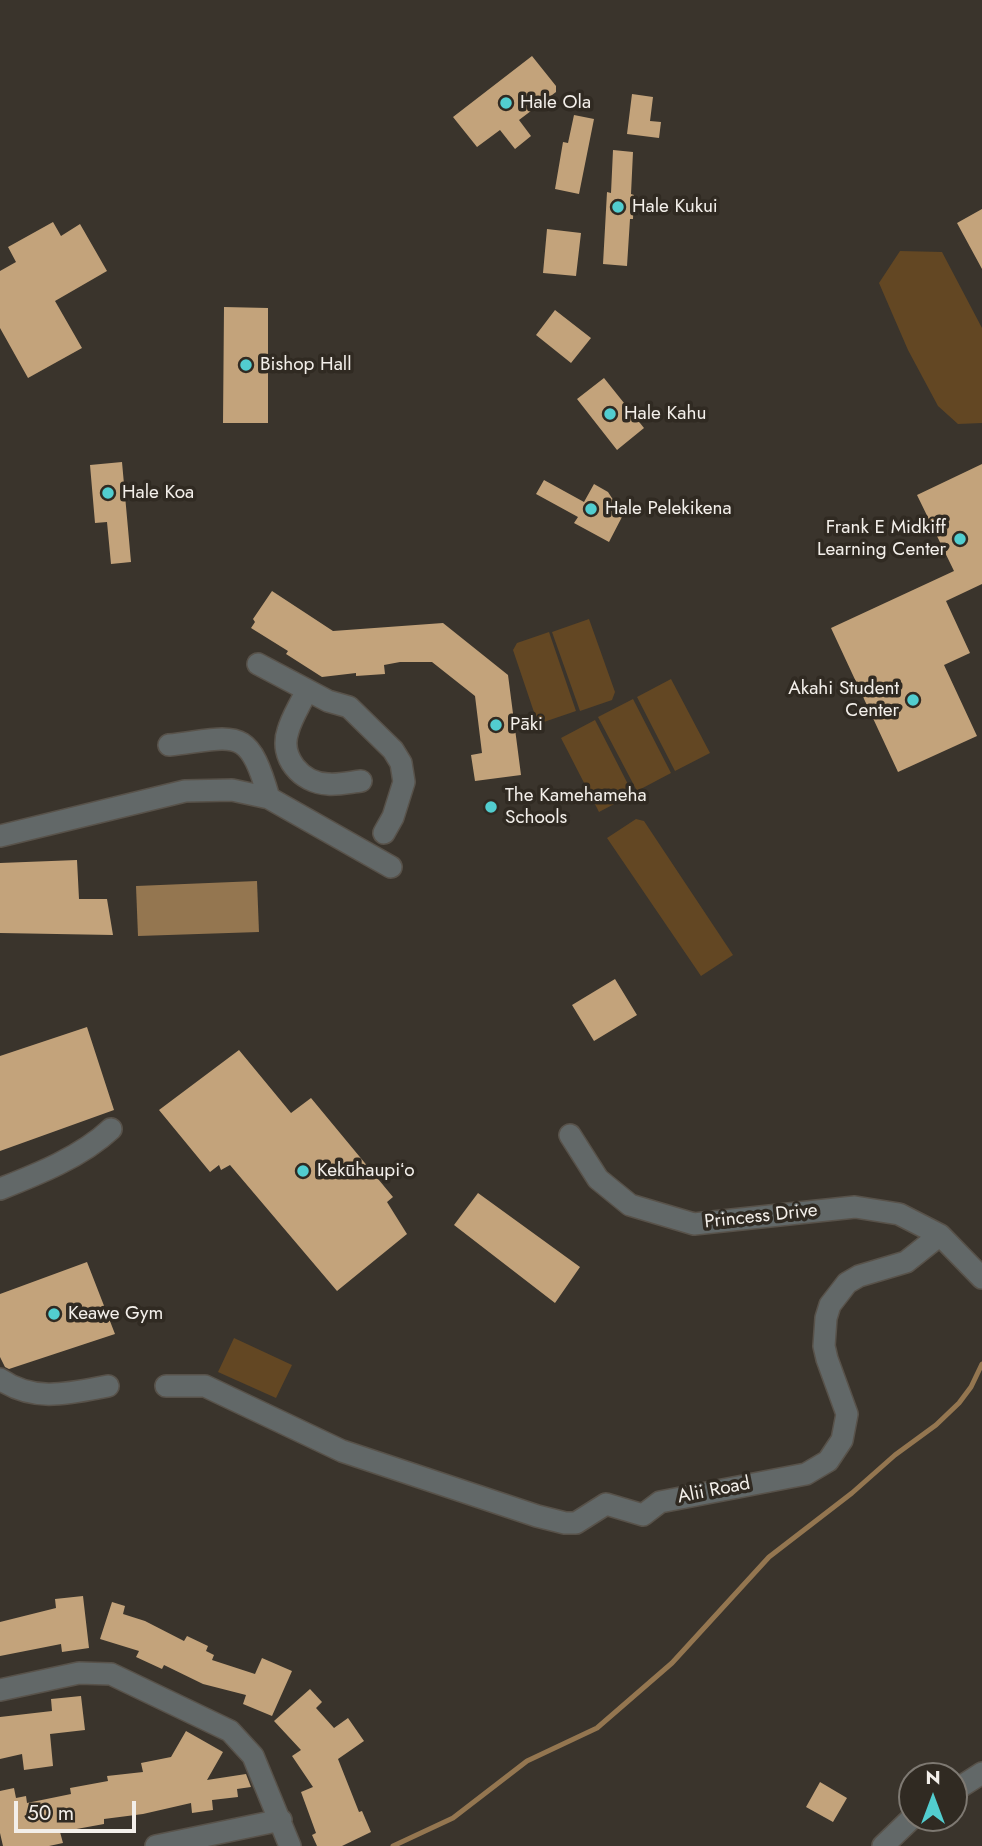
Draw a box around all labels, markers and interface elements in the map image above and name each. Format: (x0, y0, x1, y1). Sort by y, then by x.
place label: Hale Ola (520, 92, 591, 114)
marker: Hale Ola (498, 95, 514, 111)
place label: Hale Kukui (632, 196, 718, 218)
marker: Hale Kukui (610, 199, 626, 215)
place label: Bishop Hall (260, 354, 352, 376)
marker: Bishop Hall (238, 357, 254, 373)
place label: Hale Kahu (624, 403, 706, 425)
marker: Hale Kahu (602, 406, 618, 422)
place label: Hale Koa (122, 482, 194, 504)
marker: Hale Koa (100, 485, 116, 501)
place label: Hale Pelekikena (605, 498, 732, 520)
marker: Hale Pelekikena (583, 501, 599, 517)
place label: Frank E Midkiff Learning Center (817, 517, 946, 561)
marker: Frank E Midkiff Learning Center (952, 531, 968, 547)
place label: Akahi Student Center (788, 678, 899, 722)
marker: Akahi Student Center (905, 692, 921, 708)
place label: Pāki (510, 714, 543, 736)
marker: Pāki (488, 717, 504, 733)
place label: The Kamehameha Schools (505, 785, 647, 829)
marker: The Kamehameha Schools (483, 799, 499, 815)
place label: Kekūhaupiʻo (317, 1160, 415, 1182)
marker: Kekūhaupiʻo (295, 1163, 311, 1179)
street label: Princess Drive (703, 1200, 819, 1234)
place label: Keawe Gym (68, 1303, 163, 1325)
marker: Keawe Gym (46, 1306, 62, 1322)
street label: Alii Road (676, 1473, 752, 1509)
north arrow (898, 1762, 968, 1832)
text: N (925, 1764, 941, 1791)
scale bar (18, 1786, 140, 1830)
text: 50 m (27, 1798, 74, 1828)

